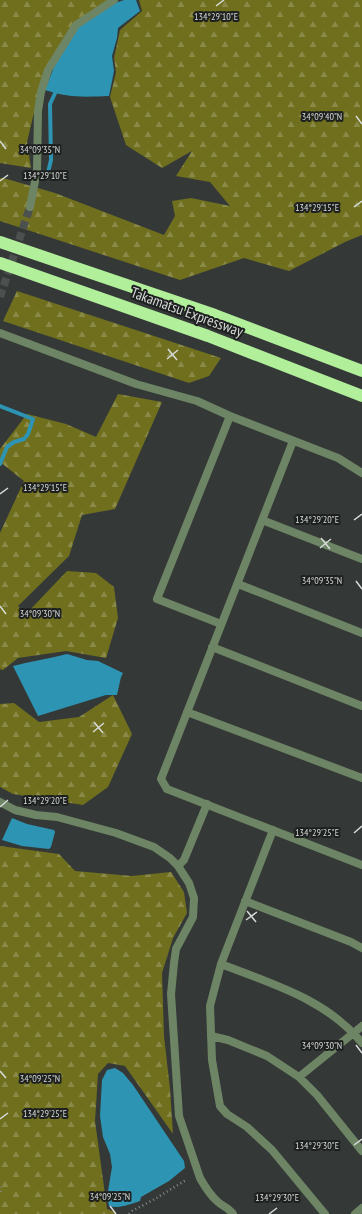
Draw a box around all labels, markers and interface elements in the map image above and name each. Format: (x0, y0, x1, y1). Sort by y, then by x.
text: 134°29'10"E (194, 10, 238, 23)
text: 34°09'40"N (302, 110, 342, 123)
text: 34°09'35"N (20, 143, 60, 156)
text: 134°29'10"E (23, 169, 67, 182)
text: 134°29'15"E (295, 201, 339, 214)
street label: Takamatsu Expressway (128, 282, 246, 341)
text: 134°29'15"E (23, 481, 67, 494)
text: 134°29'20"E (295, 513, 339, 526)
text: 34°09'35"N (302, 574, 342, 587)
text: 34°09'30"N (20, 607, 60, 620)
text: 134°29'20"E (23, 794, 67, 807)
text: 134°29'25"E (295, 826, 339, 839)
text: 34°09'30"N (302, 1039, 342, 1052)
text: 34°09'25"N (20, 1072, 60, 1085)
text: 134°29'25"E (23, 1107, 67, 1120)
text: 134°29'30"E (295, 1139, 339, 1152)
text: 34°09'25"N (90, 1190, 130, 1203)
text: 134°29'30"E (255, 1191, 299, 1204)

